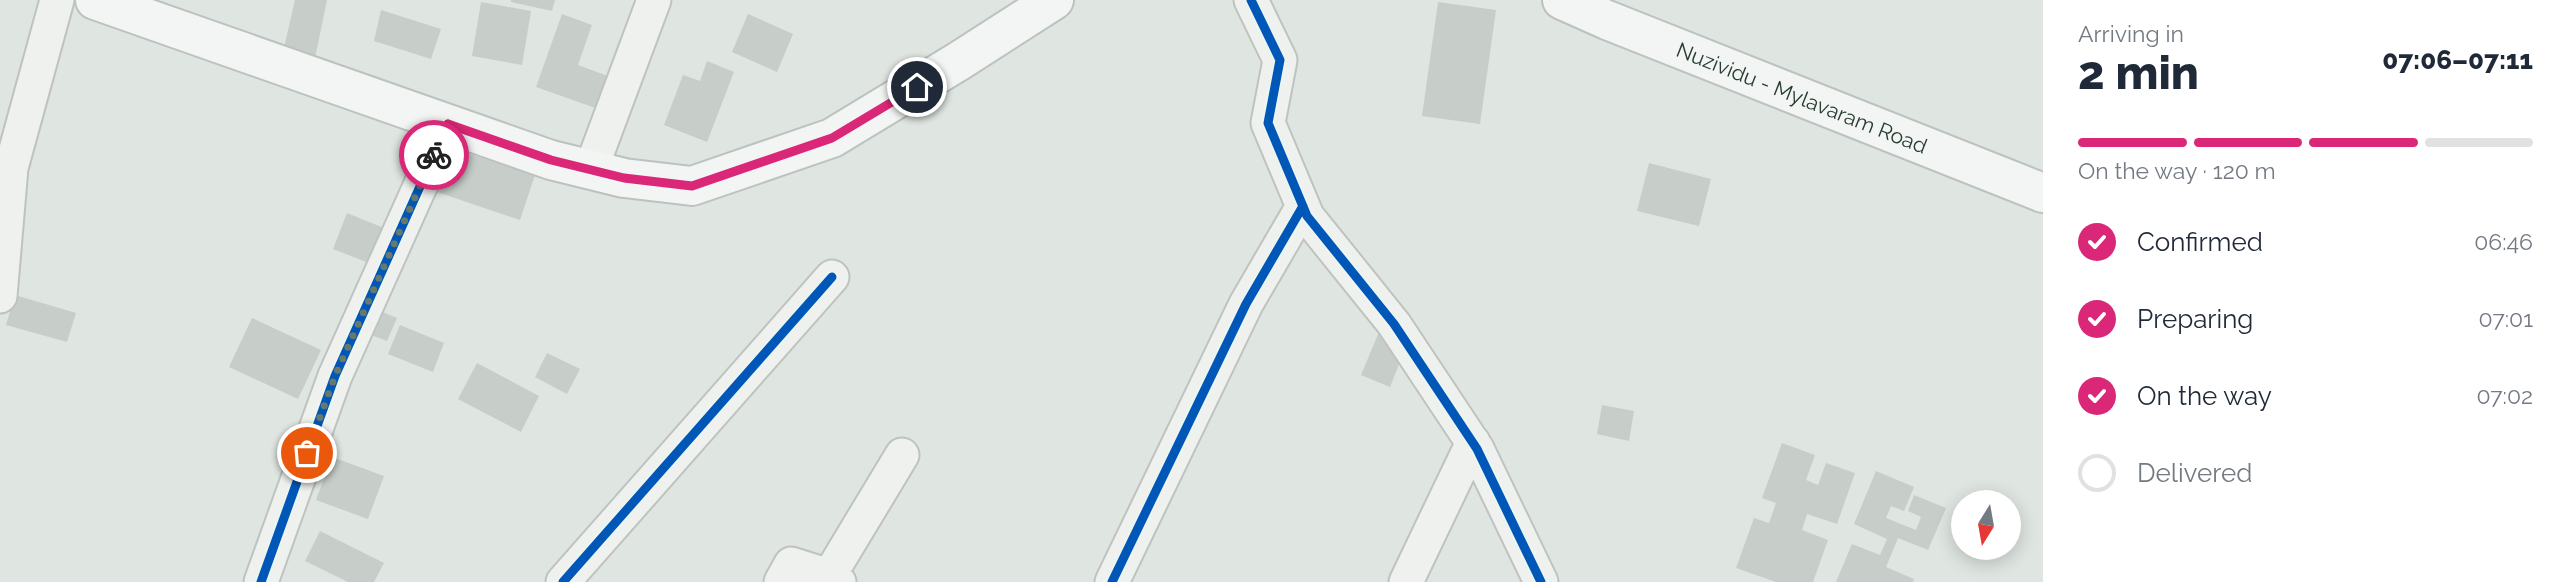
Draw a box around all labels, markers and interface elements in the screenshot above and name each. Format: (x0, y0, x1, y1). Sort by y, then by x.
text: Arriving in (2078, 20, 2184, 47)
street label: Nuzividu - Mylavaram Road (1673, 36, 1931, 158)
text: 07:06–07:11 (2382, 45, 2533, 75)
text: 2 min (2078, 46, 2199, 100)
pin (887, 57, 947, 117)
icon: home (898, 68, 936, 106)
courier (399, 120, 469, 190)
icon: bike (415, 136, 453, 174)
text: On the way · 120 m (2078, 157, 2276, 184)
icon: check (2078, 223, 2116, 261)
text: Confirmed (2137, 227, 2263, 257)
text: 06:46 (2474, 228, 2533, 255)
icon: check (2078, 300, 2116, 338)
text: Preparing (2137, 304, 2253, 334)
text: 07:01 (2479, 305, 2533, 332)
icon: check (2078, 377, 2116, 415)
text: On the way (2137, 381, 2272, 411)
text: 07:02 (2476, 382, 2533, 409)
pin (277, 423, 337, 483)
icon: bag (288, 434, 326, 472)
text: Delivered (2137, 458, 2252, 488)
north arrow (1951, 490, 2021, 560)
map controls (1951, 490, 2021, 560)

